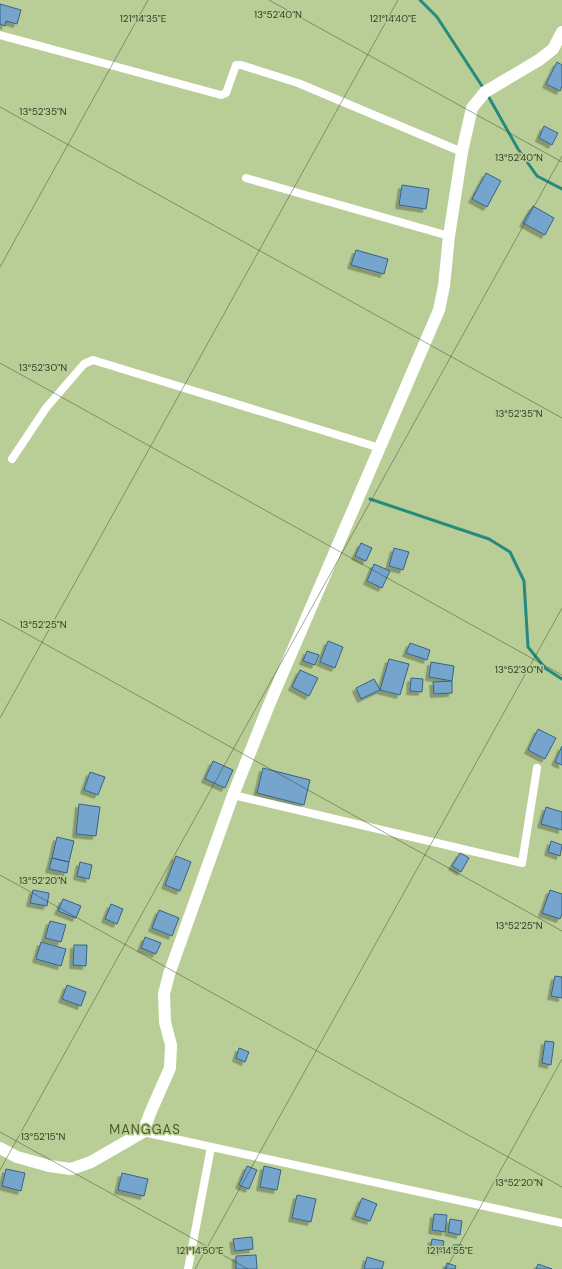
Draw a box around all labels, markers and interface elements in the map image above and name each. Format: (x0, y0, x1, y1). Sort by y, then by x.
text: 13°52'40"N (254, 8, 302, 21)
text: 121°14'35"E (120, 12, 167, 25)
text: 121°14'40"E (369, 12, 417, 25)
text: 13°52'35"N (19, 105, 67, 118)
text: 13°52'40"N (495, 151, 543, 164)
text: 13°52'30"N (19, 361, 67, 374)
text: 13°52'35"N (495, 407, 543, 420)
text: 13°52'25"N (19, 618, 67, 631)
text: 13°52'30"N (495, 663, 543, 676)
text: 13°52'20"N (19, 874, 67, 887)
text: 13°52'25"N (495, 919, 543, 932)
district label: MANGGAS (109, 1121, 181, 1138)
text: 13°52'15"N (21, 1130, 65, 1143)
text: 13°52'20"N (495, 1176, 543, 1189)
text: 121°14'50"E (176, 1244, 224, 1257)
text: 121°14'55"E (427, 1244, 474, 1257)

